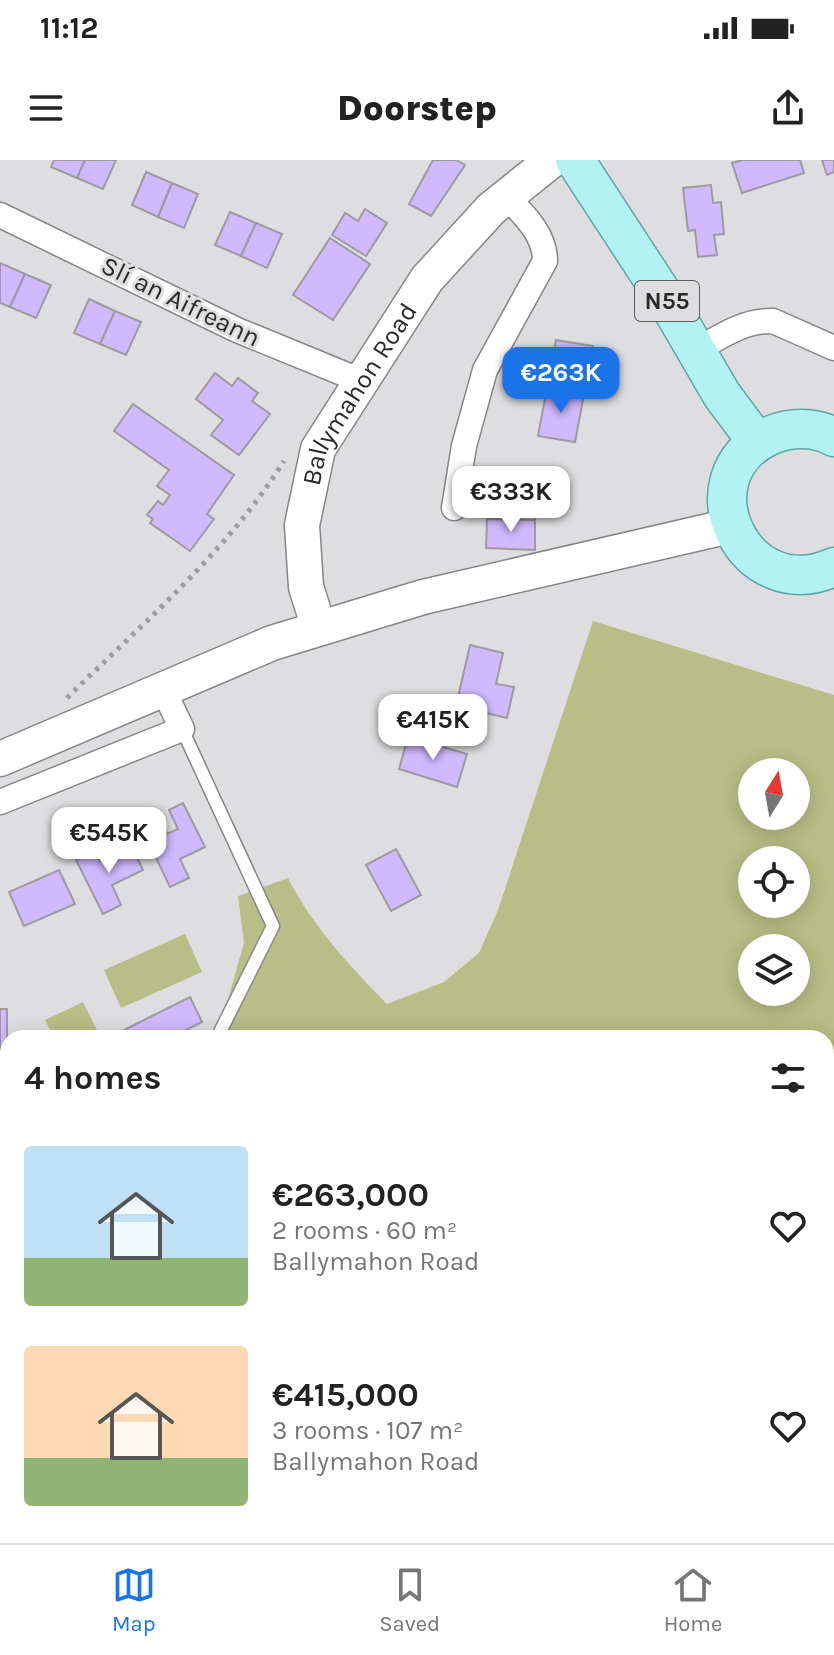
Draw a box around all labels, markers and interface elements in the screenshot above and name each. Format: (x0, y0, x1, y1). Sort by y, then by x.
text: 11:12 (40, 10, 98, 46)
icon: menu (24, 86, 68, 130)
icon: share (766, 86, 810, 130)
text: Doorstep (337, 87, 497, 129)
street label: Slí an Aifreann (96, 250, 265, 353)
road number: N55 (635, 281, 699, 321)
street label: Ballymahon Road (296, 297, 424, 488)
pin: €263K (505, 347, 617, 415)
text: €263K (520, 357, 602, 388)
pin: €333K (455, 466, 567, 534)
text: €333K (470, 476, 552, 507)
pin: €415K (377, 694, 489, 762)
text: €415K (396, 704, 470, 735)
north arrow (738, 758, 810, 830)
map controls (738, 758, 810, 1006)
pin: €545K (53, 807, 165, 875)
text: €545K (69, 817, 149, 848)
button: locate (738, 846, 810, 918)
button: layers (738, 934, 810, 1006)
icon: filters (766, 1056, 810, 1100)
text: 4 homes (24, 1058, 161, 1098)
text: €263,000 (272, 1175, 429, 1215)
icon: home (88, 1178, 184, 1274)
icon: heart (766, 1204, 810, 1248)
text: 2 rooms · 60 m² (272, 1215, 457, 1246)
text: Ballymahon Road (272, 1246, 479, 1277)
text: €415,000 (272, 1375, 419, 1415)
icon: home (88, 1378, 184, 1474)
icon: heart (766, 1404, 810, 1448)
text: 3 rooms · 107 m² (272, 1415, 463, 1446)
text: Ballymahon Road (272, 1446, 479, 1477)
tab: Map (112, 1563, 156, 1637)
tab: Saved (379, 1563, 440, 1637)
tab: Home (664, 1563, 722, 1637)

